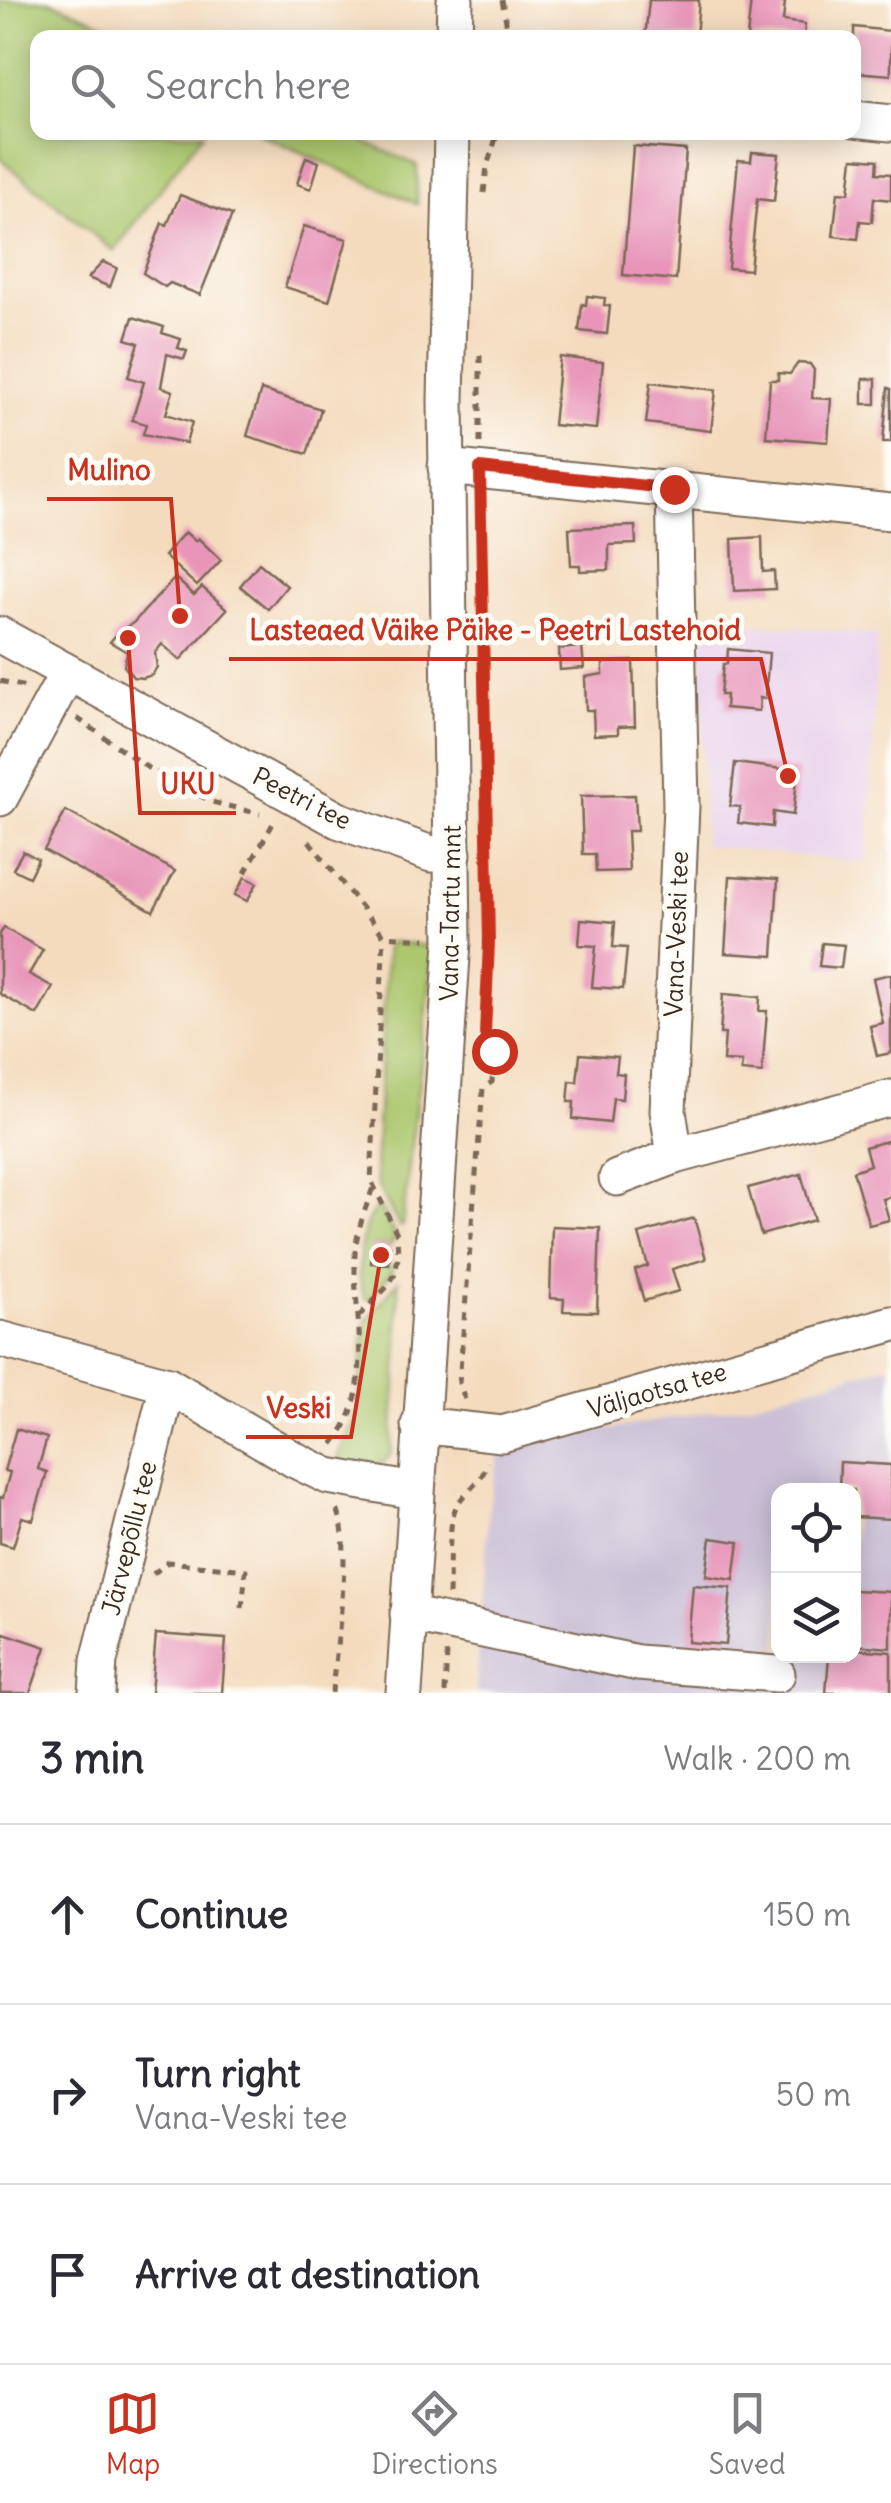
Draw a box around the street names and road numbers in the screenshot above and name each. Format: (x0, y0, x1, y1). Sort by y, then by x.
street label: Peetri tee (247, 760, 357, 836)
street label: Vana-Tartu mnt (432, 825, 468, 1001)
street label: Vana-Veski tee (657, 850, 695, 1018)
street label: Väljaotsa tee (584, 1355, 730, 1425)
street label: Järvepõllu tee (94, 1458, 164, 1618)

